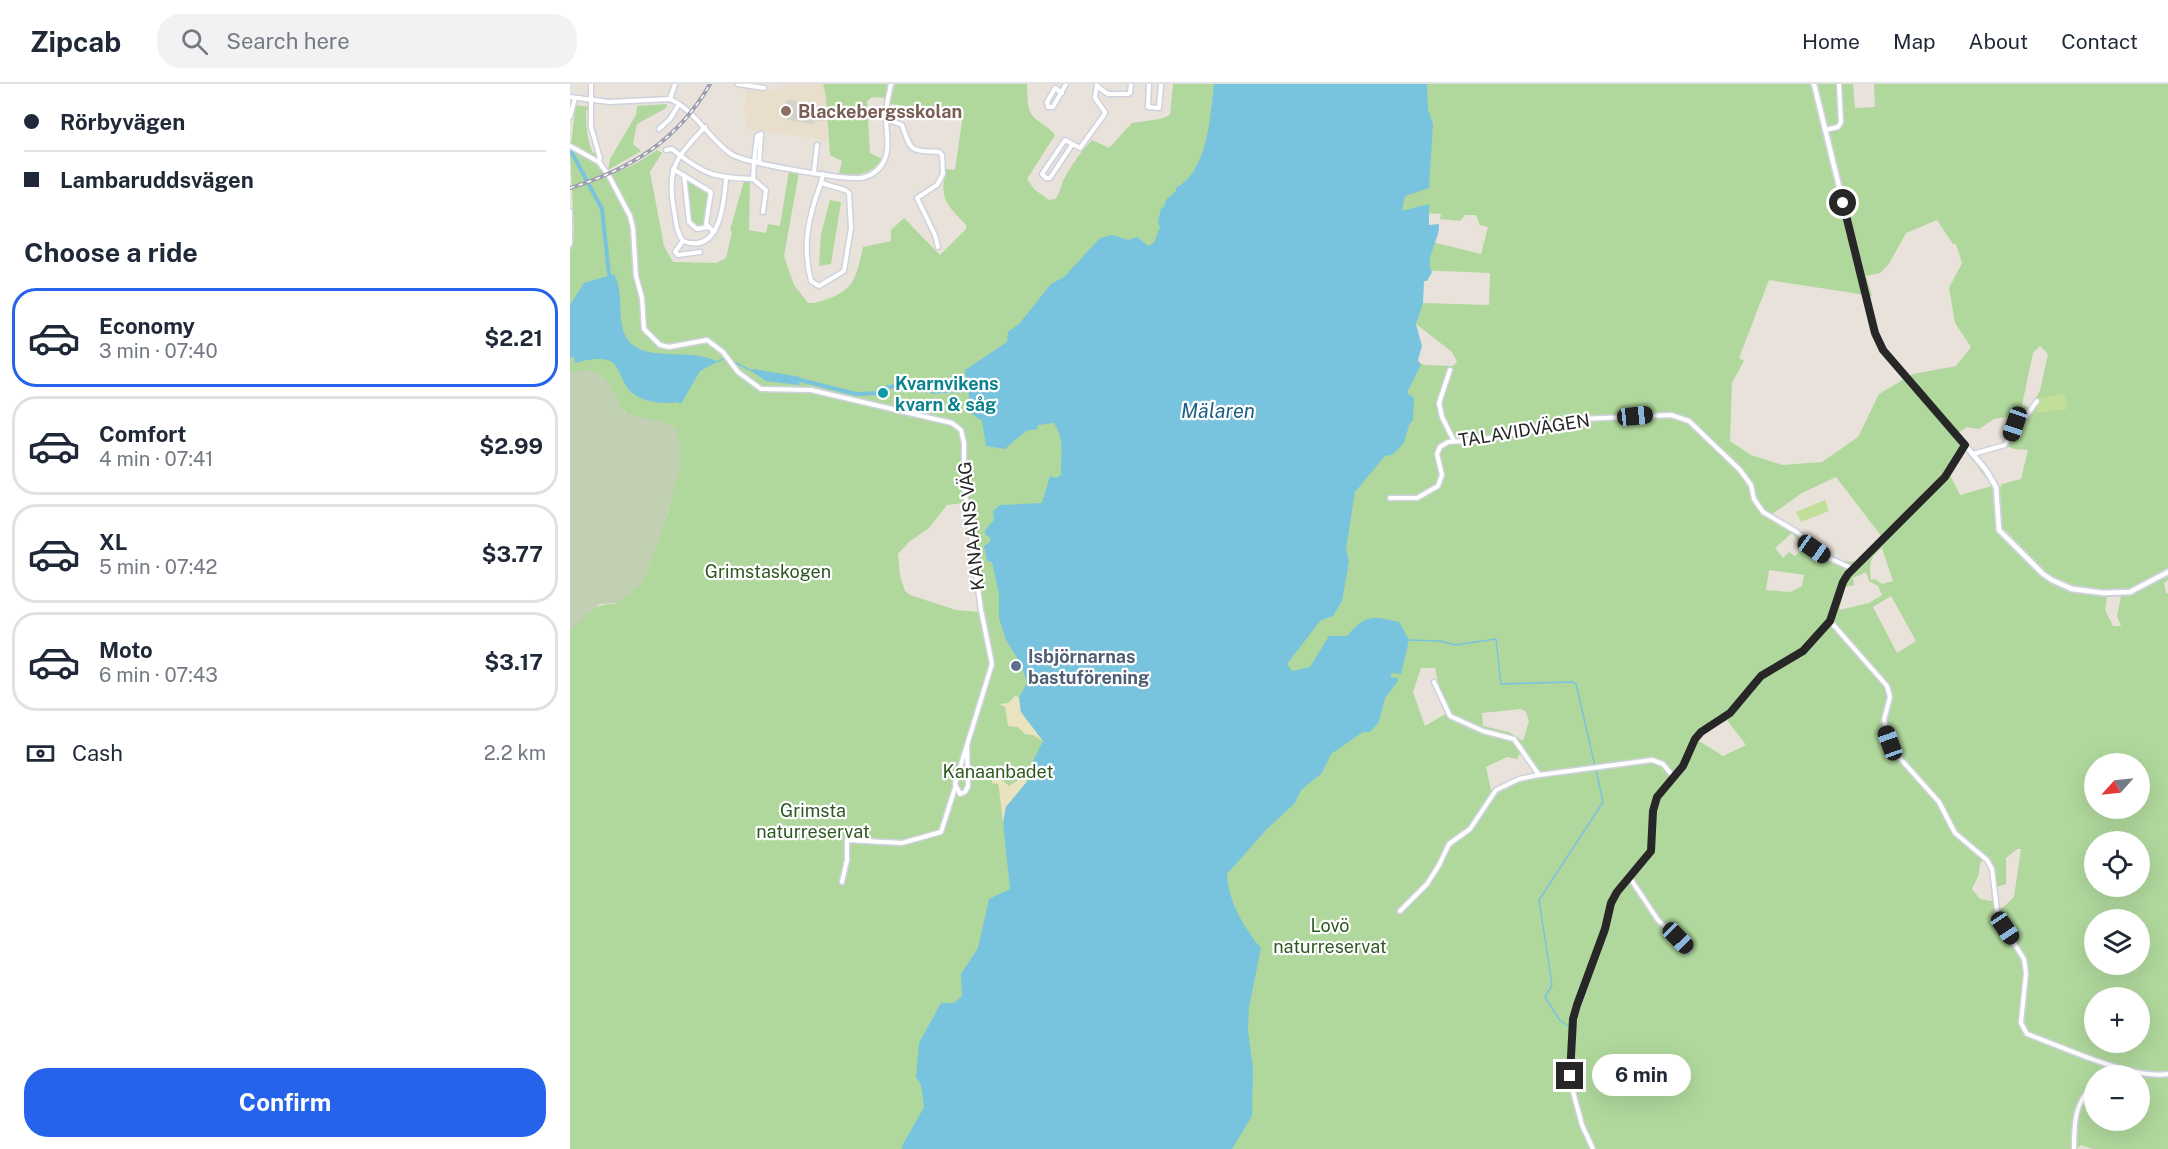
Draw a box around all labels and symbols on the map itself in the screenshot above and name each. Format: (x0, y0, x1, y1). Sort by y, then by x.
place label: Blackebergsskolan (798, 101, 962, 122)
marker: Blackebergsskolan (779, 104, 793, 118)
route start (1829, 189, 1856, 216)
place label: Kvarnvikens kvarn & såg (895, 373, 999, 415)
marker: Kvarnvikens kvarn & såg (876, 386, 890, 400)
water label: Mälaren (1181, 399, 1255, 423)
car (2001, 404, 2029, 444)
car (1616, 405, 1654, 427)
street label: TALAVIDVÄGEN (1457, 408, 1591, 451)
street label: KANAANS VÄG (953, 460, 988, 592)
car (1794, 531, 1834, 567)
park label: Grimstaskogen (705, 561, 831, 582)
place label: Isbjörnarnas bastuförening (1028, 646, 1149, 688)
marker: Isbjörnarnas bastuförening (1009, 659, 1023, 673)
car (1875, 723, 1905, 763)
north arrow (2084, 753, 2150, 819)
park label: Kanaanbadet (943, 761, 1053, 782)
park label: Grimsta naturreservat (756, 800, 870, 842)
car (1987, 908, 2023, 948)
park label: Lovö naturreservat (1273, 915, 1387, 957)
car (1659, 919, 1697, 957)
callout: 6 min (1591, 1055, 1690, 1097)
route end (1556, 1062, 1583, 1089)

